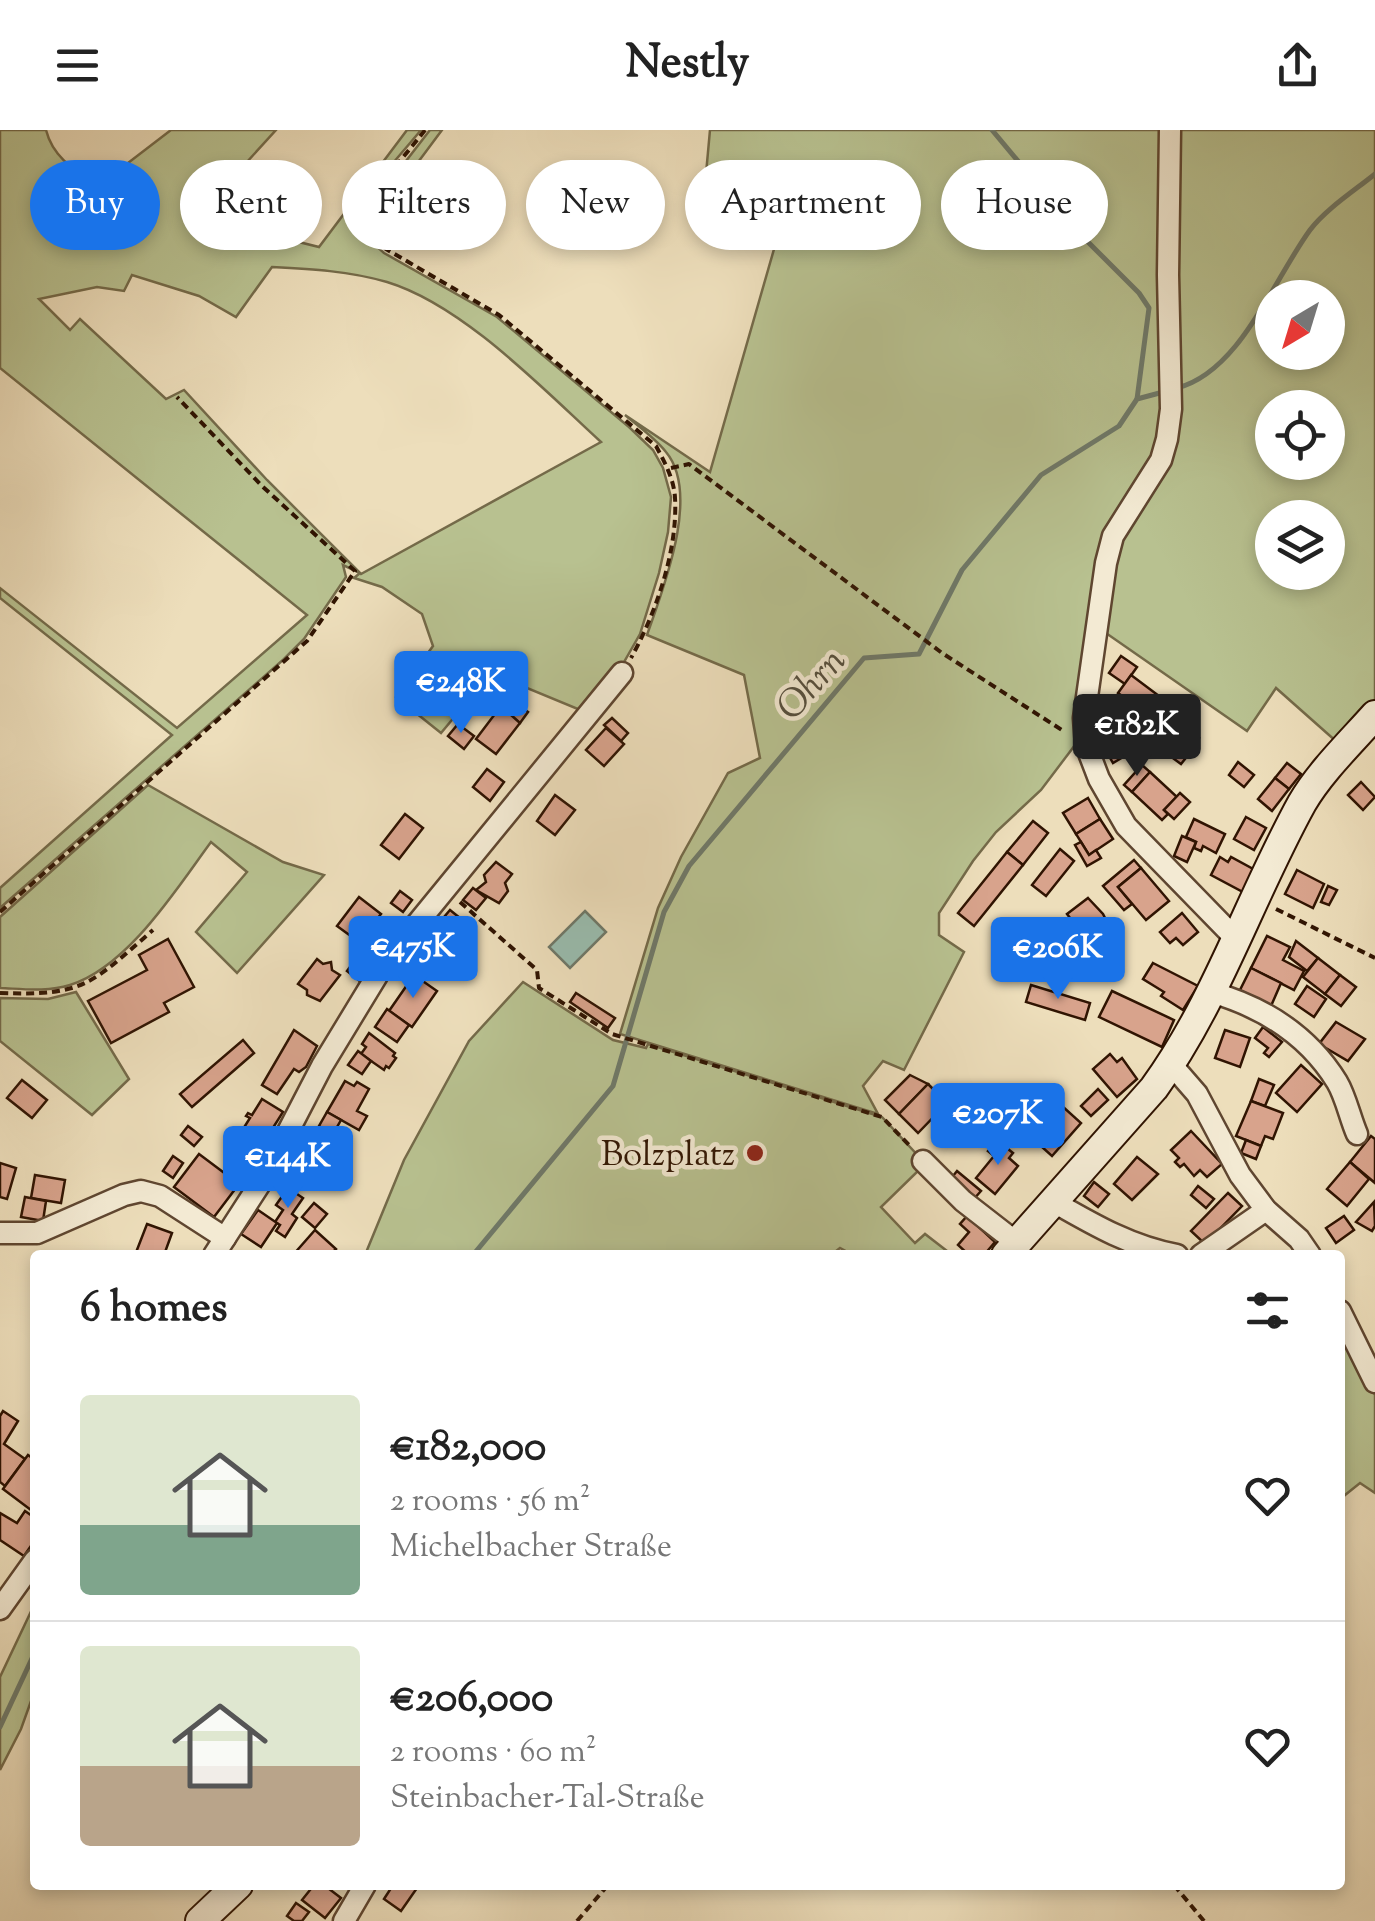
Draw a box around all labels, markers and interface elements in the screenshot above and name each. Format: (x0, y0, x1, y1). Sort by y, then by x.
text: Nestly (626, 33, 749, 98)
icon: menu (50, 38, 105, 93)
icon: share (1270, 38, 1325, 93)
chip: Buy (30, 160, 160, 250)
chip: Rent (180, 160, 322, 250)
chip: Filters (342, 160, 506, 250)
chip: New (526, 160, 665, 250)
chip: Apartment (685, 160, 921, 250)
chip: House (941, 160, 1108, 250)
north arrow (1255, 280, 1345, 370)
map controls (1255, 280, 1345, 590)
button: locate (1255, 390, 1345, 480)
button: layers (1255, 500, 1345, 590)
water label: Ohrn (766, 637, 860, 734)
pin: €248K (391, 651, 531, 736)
text: €248K (416, 660, 506, 706)
pin: €182K (1067, 694, 1207, 779)
text: €182K (1095, 703, 1179, 749)
pin: €475K (343, 916, 483, 1001)
pin: €206K (988, 917, 1128, 1002)
text: €475K (371, 925, 455, 971)
text: €206K (1013, 926, 1103, 972)
pin: €207K (928, 1083, 1068, 1168)
text: €207K (953, 1092, 1043, 1138)
pin: €144K (218, 1126, 358, 1211)
place label: Bolzplatz (601, 1131, 735, 1182)
text: €144K (245, 1135, 331, 1181)
marker: Bolzplatz (744, 1142, 766, 1164)
text: 6 homes (80, 1280, 227, 1340)
icon: filters (1240, 1283, 1295, 1338)
text: €182,000 (390, 1419, 546, 1479)
icon: home (160, 1435, 280, 1555)
icon: heart (1240, 1468, 1295, 1523)
text: 2 rooms · 56 m² (390, 1479, 590, 1525)
text: Michelbacher Straße (390, 1525, 672, 1571)
text: €206,000 (390, 1670, 553, 1730)
icon: home (160, 1686, 280, 1806)
icon: heart (1240, 1719, 1295, 1774)
text: 2 rooms · 60 m² (390, 1730, 596, 1776)
text: Steinbacher-Tal-Straße (390, 1776, 705, 1822)

